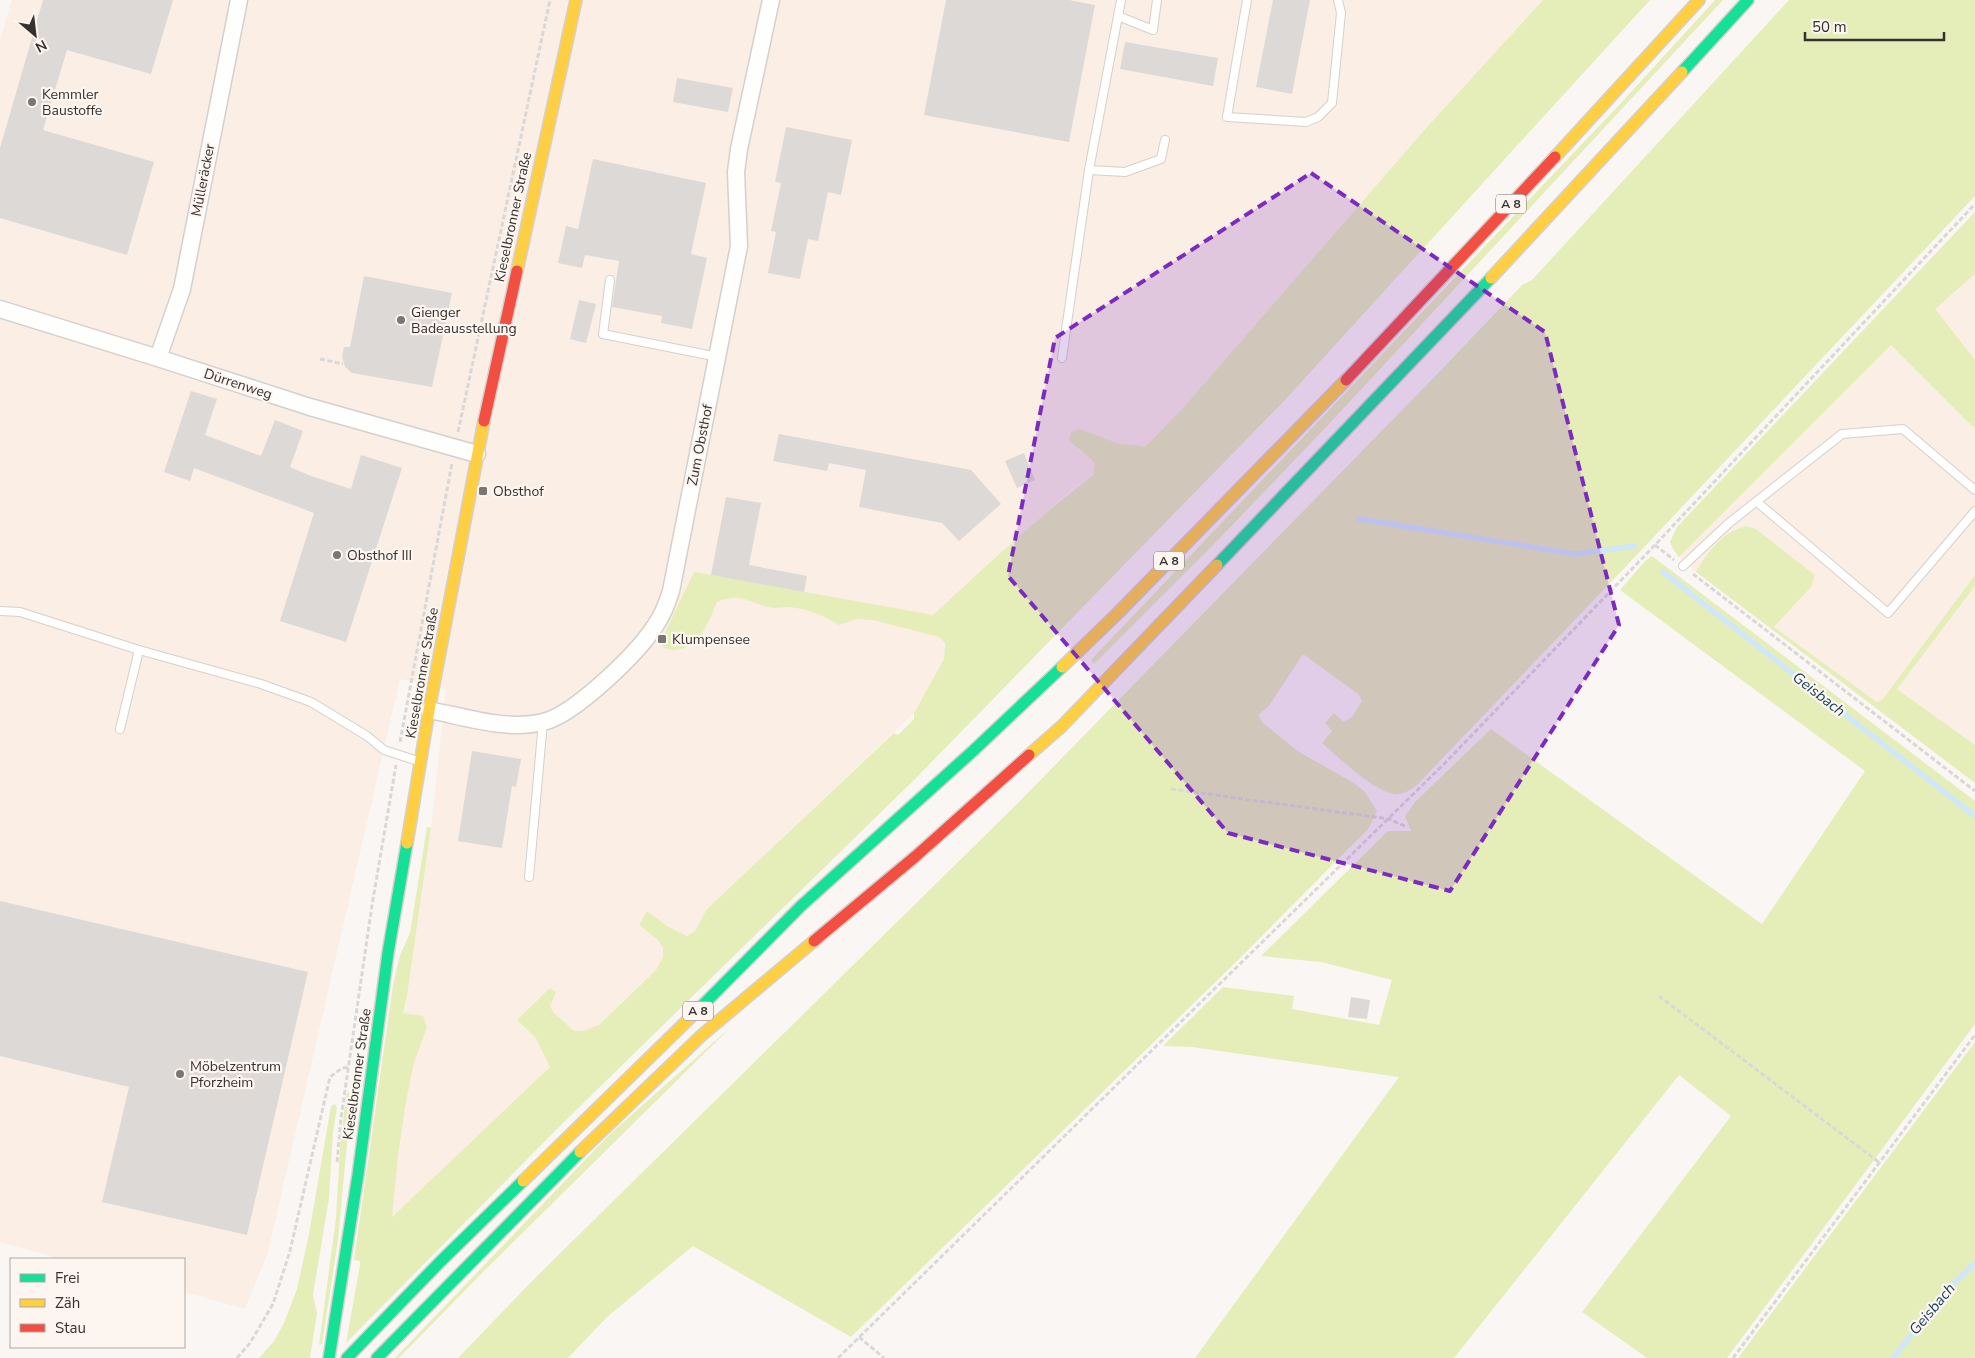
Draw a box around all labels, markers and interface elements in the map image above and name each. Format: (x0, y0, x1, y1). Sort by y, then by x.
north arrow (10, 10, 60, 60)
scale bar (1805, 10, 1944, 42)
text: 50 m (1812, 17, 1847, 37)
text: N (32, 35, 50, 57)
place label: Kemmler Baustoffe (42, 85, 102, 120)
marker: Kemmler Baustoffe (26, 96, 38, 108)
street label: Mülleräcker (187, 142, 219, 218)
street label: Kieselbronner Straße (490, 150, 536, 284)
road number: A 8 (1496, 194, 1526, 213)
place label: Gienger Badeausstellung (411, 303, 517, 338)
marker: Gienger Badeausstellung (395, 314, 407, 326)
street label: Dürrenweg (201, 364, 275, 404)
street label: Zum Obsthof (683, 402, 717, 487)
place label: Obsthof (493, 482, 544, 501)
marker: Obsthof (477, 485, 489, 497)
place label: Obsthof III (347, 546, 412, 565)
marker: Obsthof III (331, 549, 343, 561)
road number: A 8 (1154, 552, 1184, 570)
street label: Kieselbronner Straße (401, 606, 443, 740)
place label: Klumpensee (672, 630, 750, 649)
marker: Klumpensee (656, 633, 668, 645)
water label: Geisbach (1789, 667, 1849, 721)
road number: A 8 (683, 1001, 713, 1020)
street label: Kieselbronner Straße (338, 1007, 376, 1141)
place label: Möbelzentrum Pforzheim (190, 1057, 281, 1092)
marker: Möbelzentrum Pforzheim (174, 1068, 186, 1080)
legend (10, 1258, 185, 1348)
text: Frei (55, 1268, 80, 1288)
water label: Geisbach (1904, 1279, 1960, 1339)
text: Zäh (55, 1293, 80, 1313)
text: Stau (55, 1318, 86, 1338)

